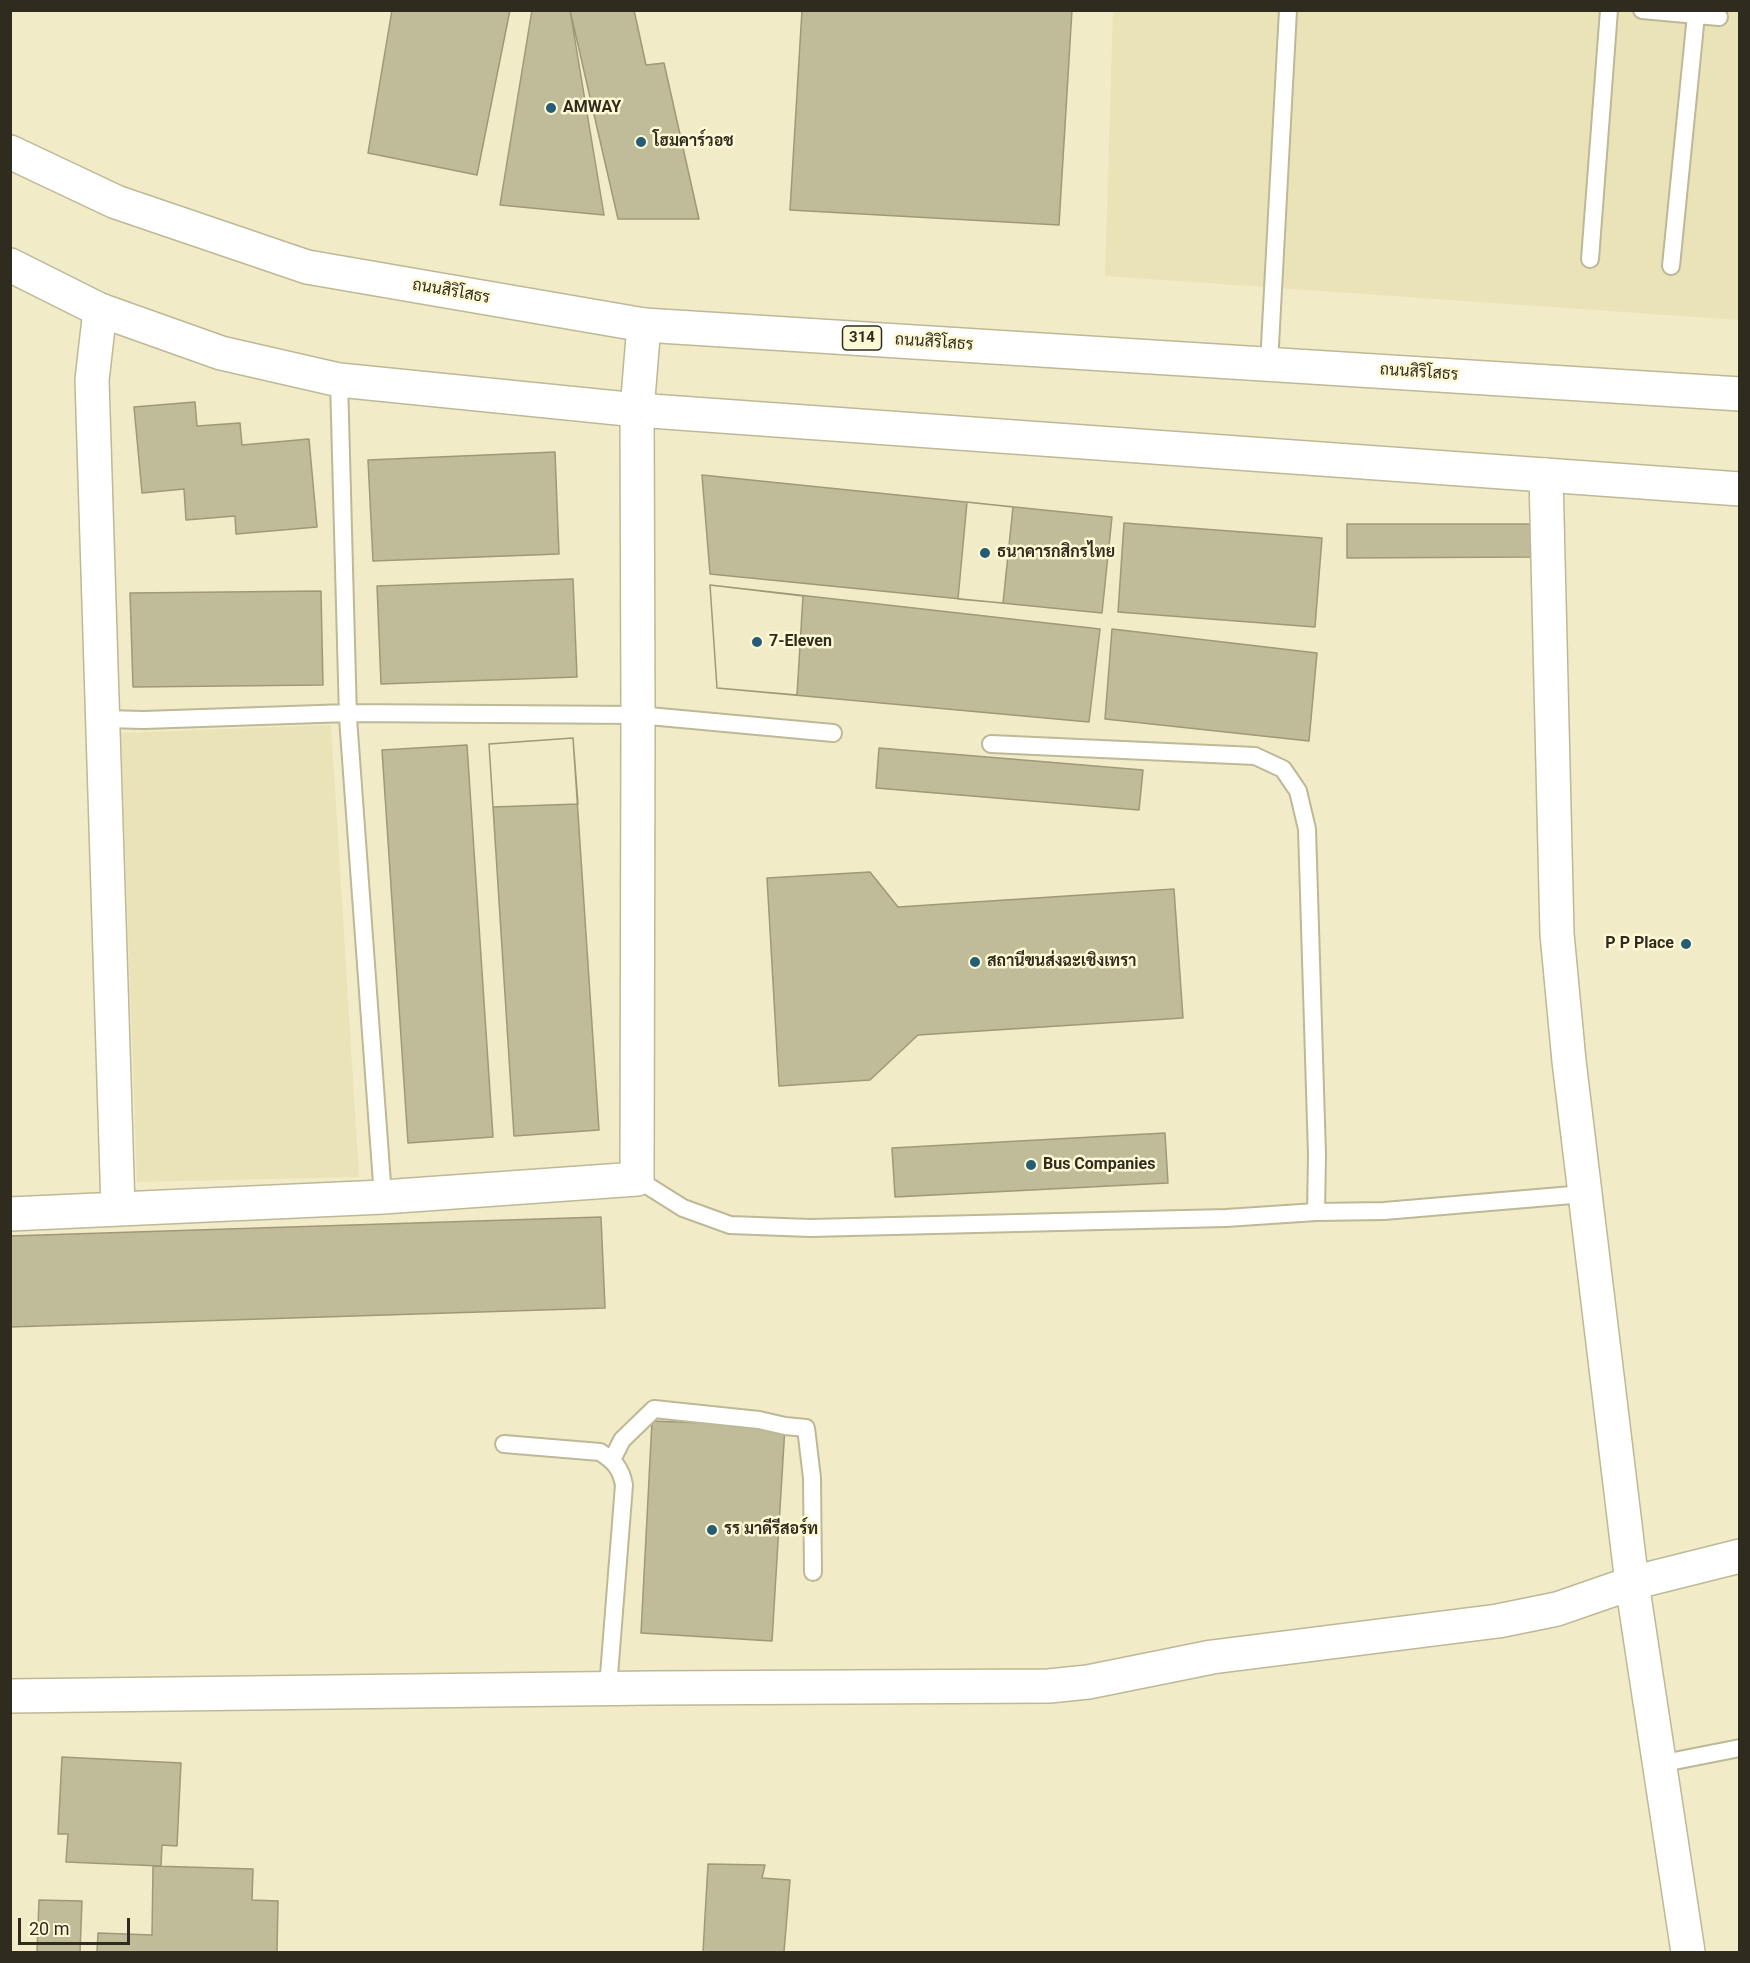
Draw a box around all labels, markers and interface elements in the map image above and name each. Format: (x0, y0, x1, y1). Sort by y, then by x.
place label: AMWAY (563, 98, 621, 118)
marker: AMWAY (544, 101, 558, 115)
place label: โฮมคาร์วอช (653, 132, 734, 152)
marker: โฮมคาร์วอช (634, 135, 648, 149)
street label: ถนนสิริโสธร (411, 276, 491, 308)
road number: 314 (842, 326, 882, 350)
street label: ถนนสิริโสธร (894, 331, 974, 355)
street label: ถนนสิริโสธร (1379, 361, 1459, 385)
place label: ธนาคารกสิกรไทย (997, 543, 1115, 563)
marker: ธนาคารกสิกรไทย (978, 546, 992, 560)
place label: 7-Eleven (769, 632, 832, 652)
marker: 7-Eleven (750, 635, 764, 649)
place label: P P Place (1605, 934, 1674, 954)
marker: P P Place (1679, 937, 1693, 951)
place label: สถานีขนส่งฉะเชิงเทรา (987, 952, 1136, 972)
marker: สถานีขนส่งฉะเชิงเทรา (968, 955, 982, 969)
place label: Bus Companies (1043, 1155, 1155, 1175)
marker: Bus Companies (1024, 1158, 1038, 1172)
place label: รร มาดีรีสอร์ท (724, 1520, 818, 1540)
marker: รร มาดีรีสอร์ท (705, 1523, 719, 1537)
scale bar (21, 1906, 134, 1944)
text: 20 m (29, 1918, 69, 1939)

